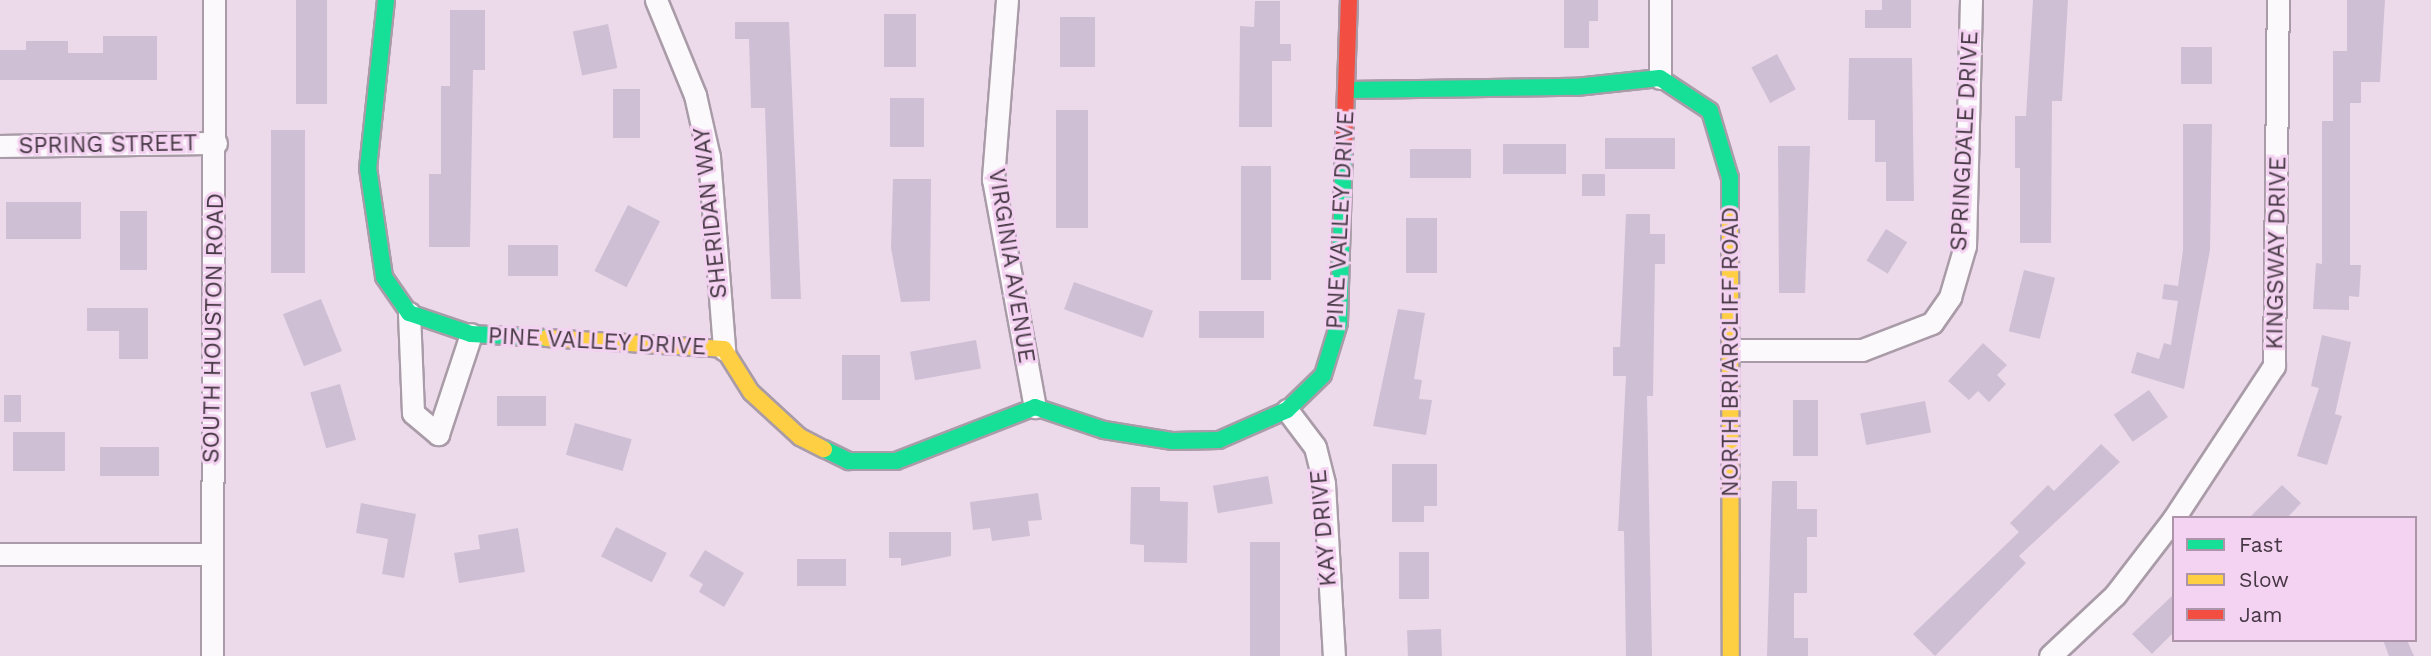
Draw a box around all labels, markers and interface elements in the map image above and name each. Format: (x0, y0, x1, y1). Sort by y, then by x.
street label: SPRINGDALE DRIVE (1945, 30, 1985, 252)
street label: PINE VALLEY DRIVE (1321, 109, 1361, 331)
street label: SHERIDAN WAY (688, 126, 734, 300)
street label: SPRING STREET (18, 130, 198, 160)
street label: KINGSWAY DRIVE (2262, 156, 2292, 350)
street label: VIRGINIA AVENUE (982, 166, 1040, 366)
street label: SOUTH HOUSTON ROAD (198, 193, 230, 463)
street label: NORTH BRIARCLIFF ROAD (1717, 207, 1745, 497)
street label: PINE VALLEY DRIVE (486, 322, 708, 362)
street label: KAY DRIVE (1305, 468, 1343, 588)
legend (2172, 516, 2417, 642)
text: Fast (2239, 532, 2283, 557)
text: Slow (2239, 567, 2289, 592)
text: Jam (2239, 602, 2282, 627)

